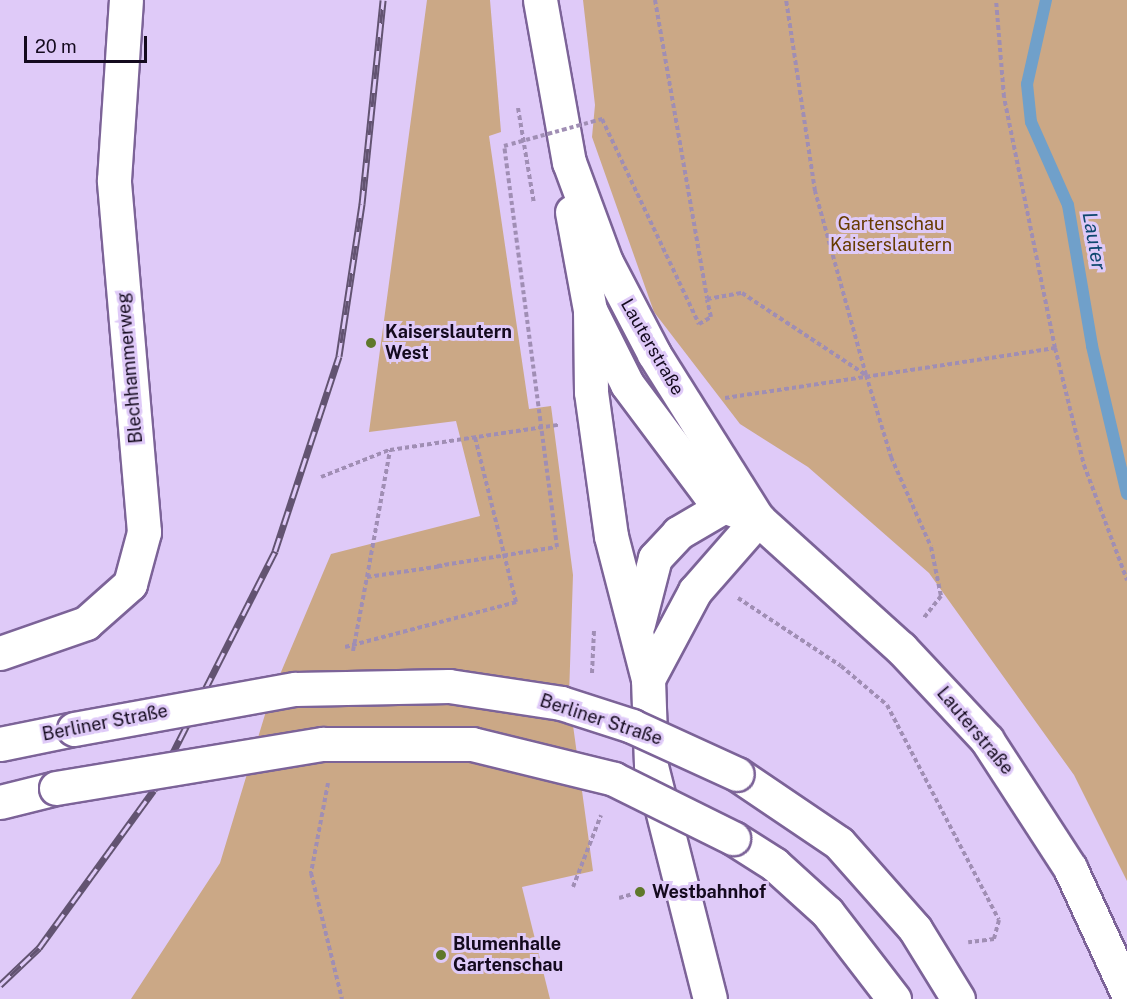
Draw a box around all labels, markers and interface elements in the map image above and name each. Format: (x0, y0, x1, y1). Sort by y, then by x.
scale bar (27, 24, 150, 62)
text: 20 m (35, 36, 77, 57)
water label: Lauter (1077, 210, 1111, 272)
park label: Gartenschau Kaiserslautern (830, 214, 952, 256)
street label: Blechhammerweg (113, 292, 147, 444)
street label: Lauterstraße (616, 295, 688, 399)
place label: Kaiserslautern West (385, 322, 512, 364)
marker: Kaiserslautern West (362, 334, 380, 352)
street label: Lauterstraße (932, 683, 1018, 779)
street label: Berliner Straße (537, 690, 665, 750)
street label: Berliner Straße (40, 700, 170, 746)
place label: Westbahnhof (652, 881, 766, 903)
marker: Westbahnhof (633, 885, 647, 899)
place label: Blumenhalle Gartenschau (453, 934, 563, 976)
marker: Blumenhalle Gartenschau (434, 948, 448, 962)

